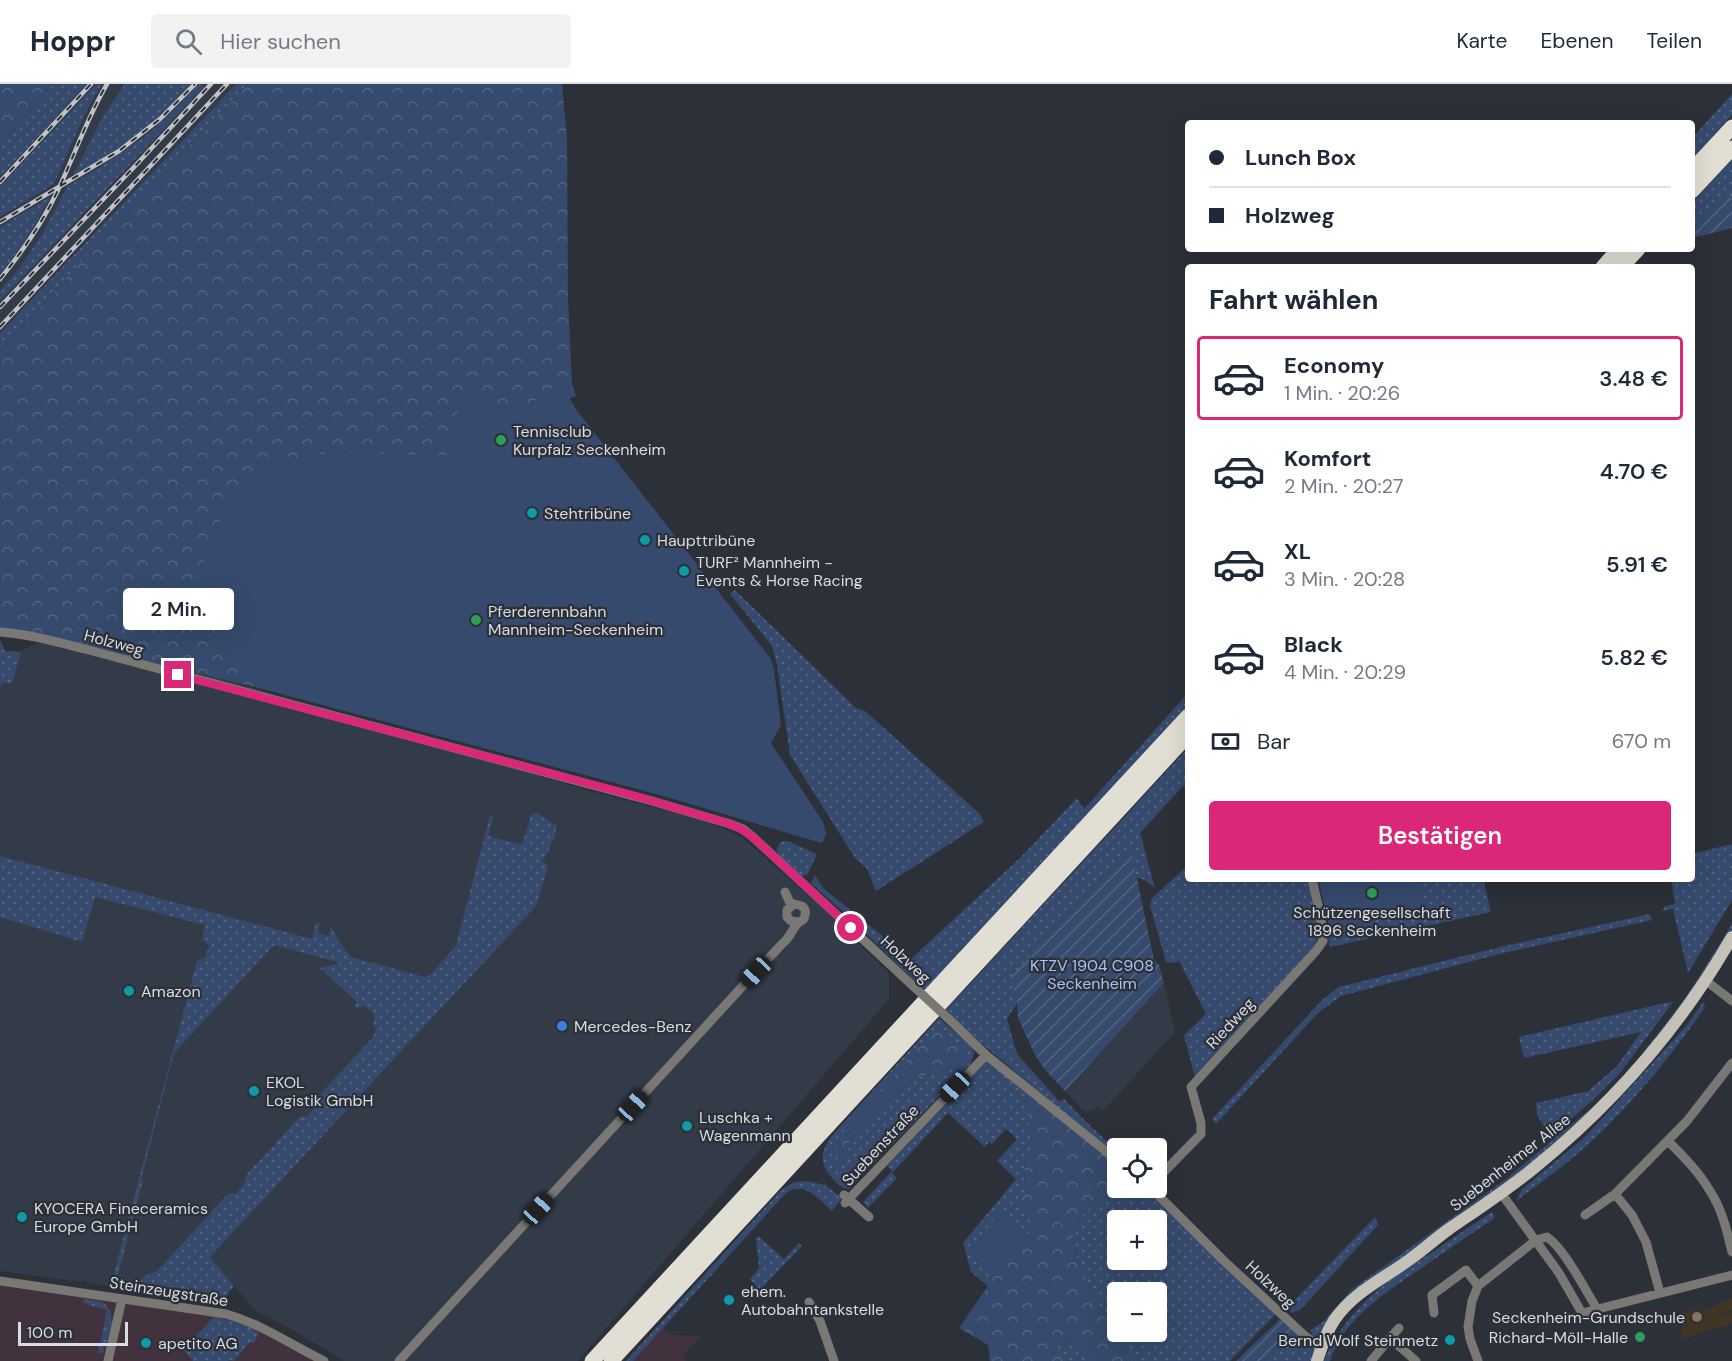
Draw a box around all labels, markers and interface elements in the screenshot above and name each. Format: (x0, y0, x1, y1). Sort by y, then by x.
search box (151, 14, 571, 68)
text: Hoppr (30, 23, 115, 60)
icon: search (172, 25, 205, 58)
text: Hier suchen (220, 27, 341, 56)
text: Karte (1457, 27, 1507, 55)
text: Ebenen (1540, 27, 1613, 55)
text: Teilen (1646, 27, 1702, 55)
text: Lunch Box (1245, 143, 1356, 172)
text: Holzweg (1245, 201, 1335, 230)
text: Fahrt wählen (1209, 282, 1379, 317)
icon: car (1212, 351, 1266, 405)
text: Economy (1284, 351, 1384, 380)
text: 3.48 € (1599, 364, 1668, 393)
text: 1 Min. · 20:26 (1284, 380, 1400, 406)
place label: Tennisclub Kurpfalz Seckenheim (513, 421, 666, 460)
marker: Tennisclub Kurpfalz Seckenheim (494, 433, 508, 447)
icon: car (1212, 444, 1266, 498)
text: Komfort (1284, 444, 1371, 473)
text: 4.70 € (1600, 457, 1668, 486)
text: 2 Min. · 20:27 (1284, 473, 1403, 499)
place label: Stehtribüne (544, 503, 631, 524)
marker: Stehtribüne (525, 506, 539, 520)
place label: Haupttribüne (657, 530, 755, 551)
marker: Haupttribüne (638, 533, 652, 547)
icon: car (1212, 537, 1266, 591)
text: XL (1284, 537, 1311, 566)
text: 5.91 € (1606, 550, 1668, 579)
place label: TURF² Mannheim - Events & Horse Racing (696, 552, 863, 591)
marker: TURF² Mannheim - Events & Horse Racing (677, 564, 691, 578)
text: 3 Min. · 20:28 (1284, 566, 1405, 592)
callout: 2 Min. (122, 588, 234, 630)
text: 2 Min. (151, 596, 206, 622)
place label: Pferderennbahn Mannheim-Seckenheim (488, 601, 663, 640)
marker: Pferderennbahn Mannheim-Seckenheim (469, 613, 483, 627)
street label: Holzweg (82, 624, 146, 661)
icon: car (1212, 630, 1266, 684)
text: Black (1284, 630, 1343, 659)
text: 5.82 € (1600, 643, 1668, 672)
text: 4 Min. · 20:29 (1284, 659, 1406, 685)
route end (164, 661, 191, 688)
icon: cash (1209, 725, 1242, 758)
text: Bar (1257, 727, 1290, 756)
text: 670 m (1612, 728, 1671, 754)
button: Bestätigen (1209, 801, 1671, 870)
marker: Schützengesellschaft 1896 Seckenheim (1365, 886, 1379, 900)
place label: Schützengesellschaft 1896 Seckenheim (1293, 902, 1451, 941)
route start (837, 914, 864, 941)
street label: Holzweg (876, 931, 935, 988)
car (737, 953, 775, 991)
park label: KTZV 1904 C908 Seckenheim (1030, 955, 1154, 994)
place label: Amazon (141, 981, 201, 1002)
marker: Amazon (122, 984, 136, 998)
street label: Riedweg (1201, 993, 1259, 1053)
place label: Mercedes-Benz (574, 1016, 691, 1037)
marker: Mercedes-Benz (555, 1019, 569, 1033)
car (936, 1068, 974, 1106)
place label: EKOL Logistik GmbH (266, 1072, 373, 1111)
marker: EKOL Logistik GmbH (247, 1084, 261, 1098)
car (614, 1087, 652, 1125)
street label: Suebenstraße (837, 1100, 923, 1190)
place label: Luschka + Wagenmann (699, 1107, 791, 1146)
street label: Suebenheimer Allee (1446, 1109, 1575, 1216)
marker: Luschka + Wagenmann (680, 1119, 694, 1133)
map controls (1107, 1138, 1167, 1342)
button: locate (1107, 1138, 1167, 1198)
car (519, 1190, 557, 1228)
place label: KYOCERA Fineceramics Europe GmbH (34, 1198, 208, 1237)
marker: KYOCERA Fineceramics Europe GmbH (15, 1210, 29, 1224)
button: + (1107, 1210, 1167, 1270)
street label: Holzweg (1241, 1256, 1300, 1313)
street label: Steinzeugstraße (108, 1272, 230, 1311)
place label: ehem. Autobahntankstelle (741, 1281, 884, 1320)
button: − (1107, 1282, 1167, 1342)
marker: ehem. Autobahntankstelle (722, 1293, 736, 1307)
place label: Seckenheim-Grundschule (1492, 1307, 1685, 1328)
marker: Seckenheim-Grundschule (1690, 1310, 1704, 1324)
scale bar (18, 1319, 128, 1346)
text: 100 m (27, 1322, 72, 1343)
place label: Richard-Möll-Halle (1489, 1327, 1628, 1348)
place label: Bernd Wolf Steinmetz (1278, 1330, 1438, 1351)
marker: Richard-Möll-Halle (1633, 1330, 1647, 1344)
place label: apetito AG (158, 1333, 238, 1354)
marker: Bernd Wolf Steinmetz (1443, 1333, 1457, 1347)
marker: apetito AG (139, 1336, 153, 1350)

